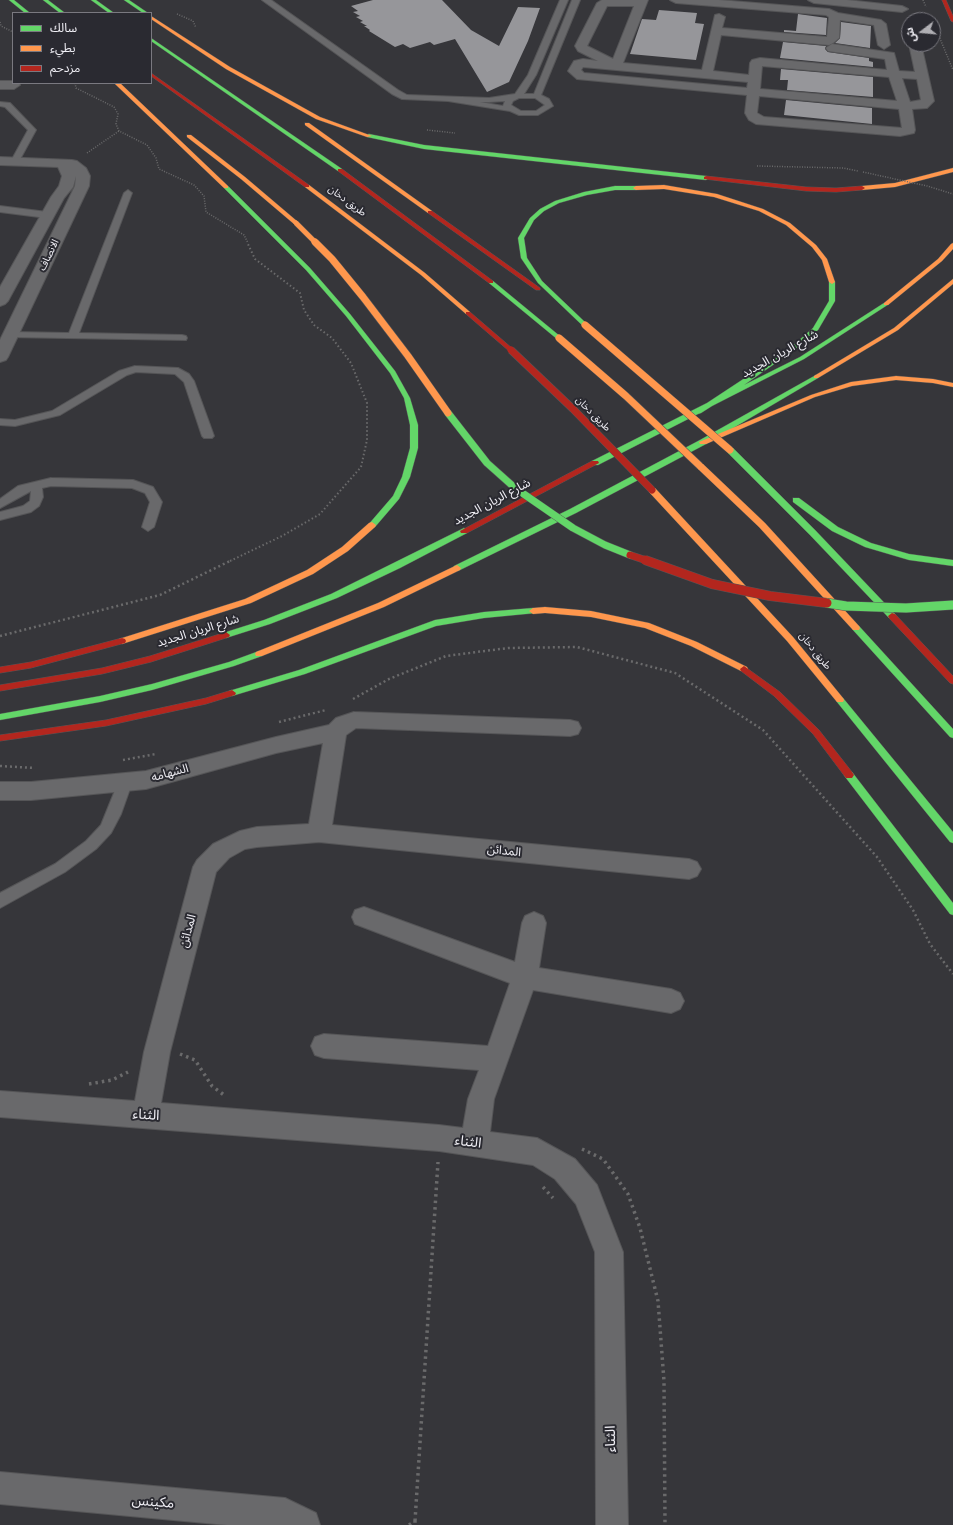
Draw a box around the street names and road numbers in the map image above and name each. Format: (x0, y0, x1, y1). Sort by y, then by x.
street label: طريق دخان (326, 183, 368, 219)
street label: الانصاف (36, 237, 62, 273)
street label: شارع الريان الجديد (739, 327, 821, 381)
street label: طريق دخان (573, 394, 613, 434)
street label: شارع الريان الجديد (451, 476, 533, 528)
street label: شارع الريان الجديد (155, 612, 241, 650)
street label: طريق دخان (796, 630, 834, 672)
street label: الشهامه (150, 761, 190, 785)
street label: المدائن (486, 842, 522, 860)
street label: المدائن (177, 913, 199, 949)
street label: الثناء (132, 1106, 160, 1124)
street label: الثناء (454, 1132, 482, 1152)
street label: الثناء (602, 1425, 620, 1453)
street label: مكينس (131, 1492, 175, 1512)

